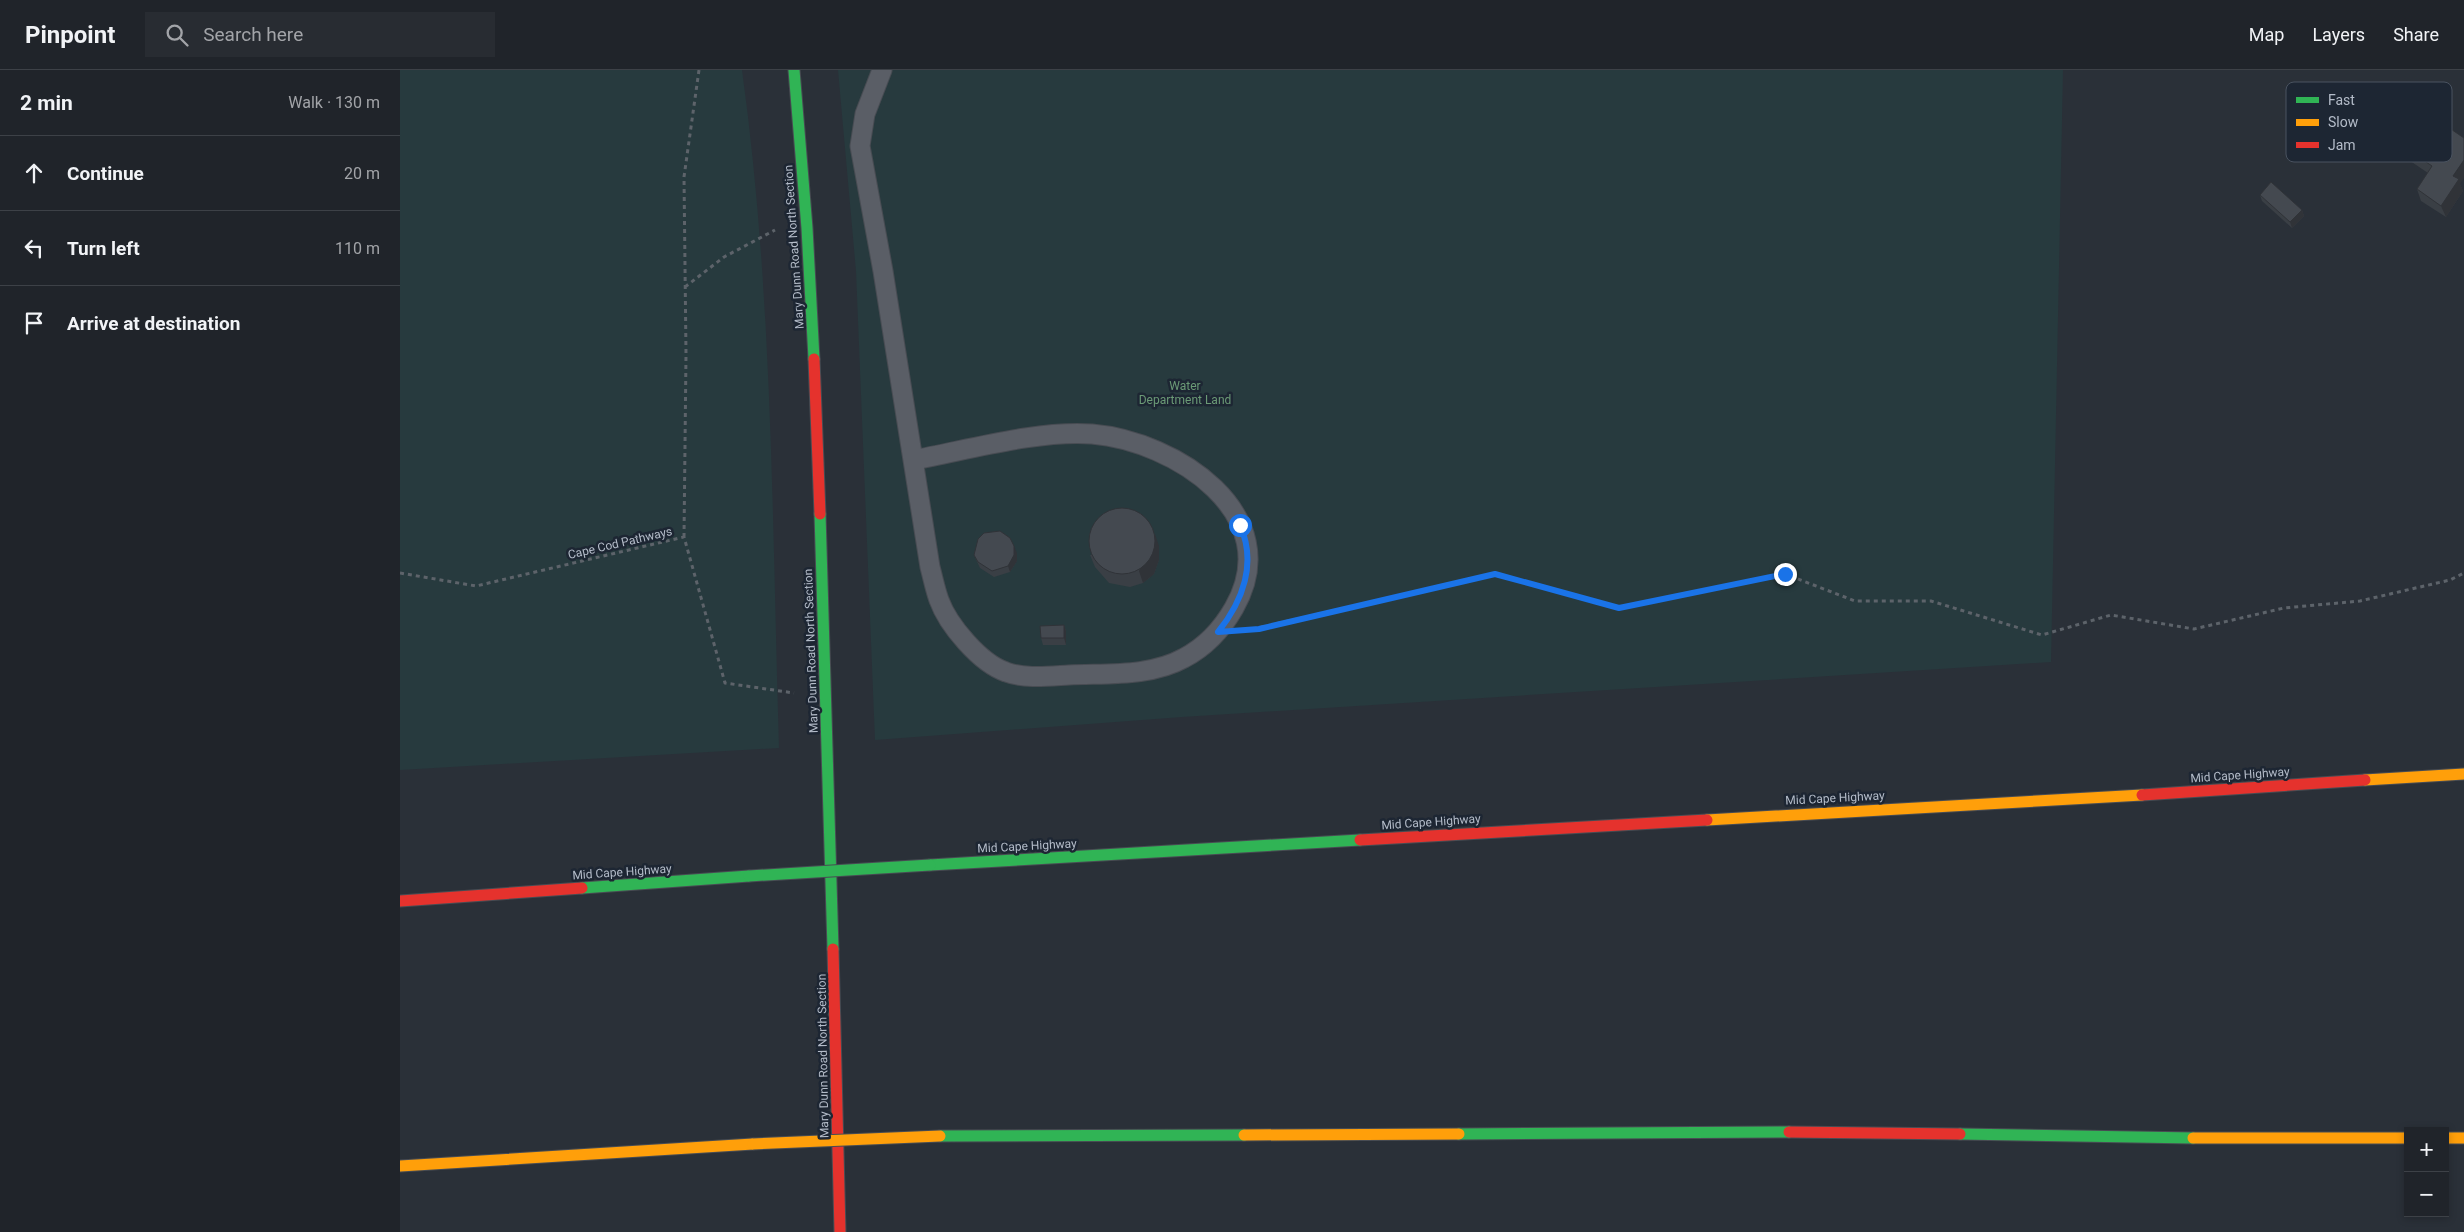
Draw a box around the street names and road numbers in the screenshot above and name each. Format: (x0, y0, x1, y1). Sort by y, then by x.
street label: Mary Dunn Road North Section (781, 165, 807, 329)
street label: Cape Cod Pathways (566, 524, 674, 562)
street label: Mary Dunn Road North Section (801, 569, 821, 733)
street label: Mid Cape Highway (2190, 765, 2290, 785)
street label: Mid Cape Highway (1785, 788, 1885, 808)
street label: Mid Cape Highway (1381, 812, 1481, 832)
street label: Mid Cape Highway (977, 836, 1077, 856)
street label: Mid Cape Highway (572, 862, 672, 882)
street label: Mary Dunn Road North Section (815, 974, 831, 1138)

